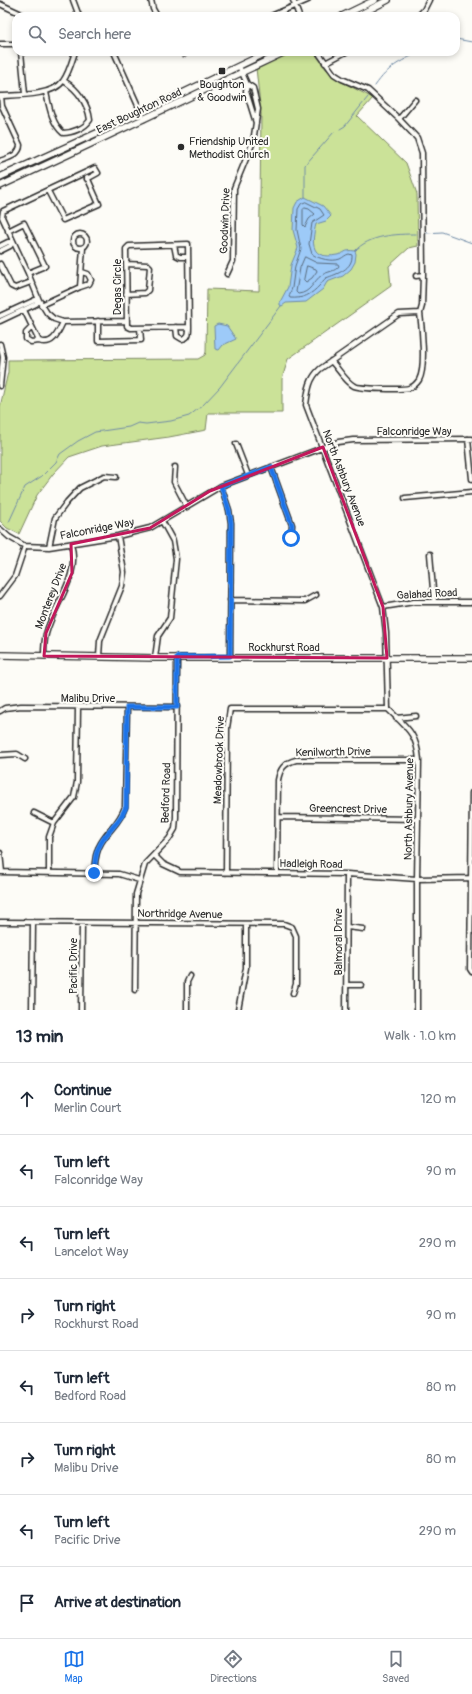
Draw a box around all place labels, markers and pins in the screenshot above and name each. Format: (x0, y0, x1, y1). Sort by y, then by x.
marker: Boughton & Goodwin (217, 66, 227, 76)
place label: Boughton & Goodwin (197, 78, 247, 104)
place label: Friendship United Methodist Church (189, 135, 269, 161)
marker: Friendship United Methodist Church (176, 142, 186, 152)

